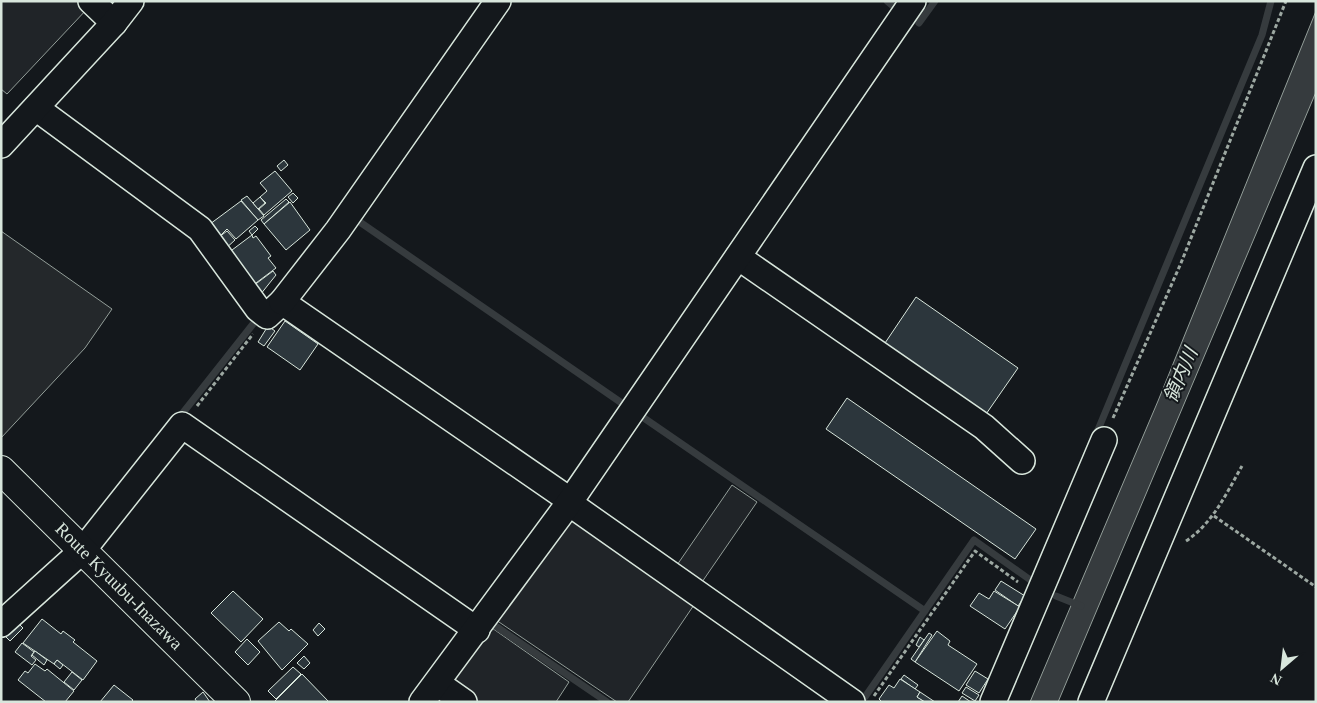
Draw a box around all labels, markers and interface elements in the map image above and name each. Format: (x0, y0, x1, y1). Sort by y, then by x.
water label: 領内川 (1160, 343, 1202, 406)
street label: Route Kyuubu-Inazawa (51, 518, 187, 654)
north arrow (1257, 643, 1307, 693)
text: N (1268, 670, 1284, 688)

